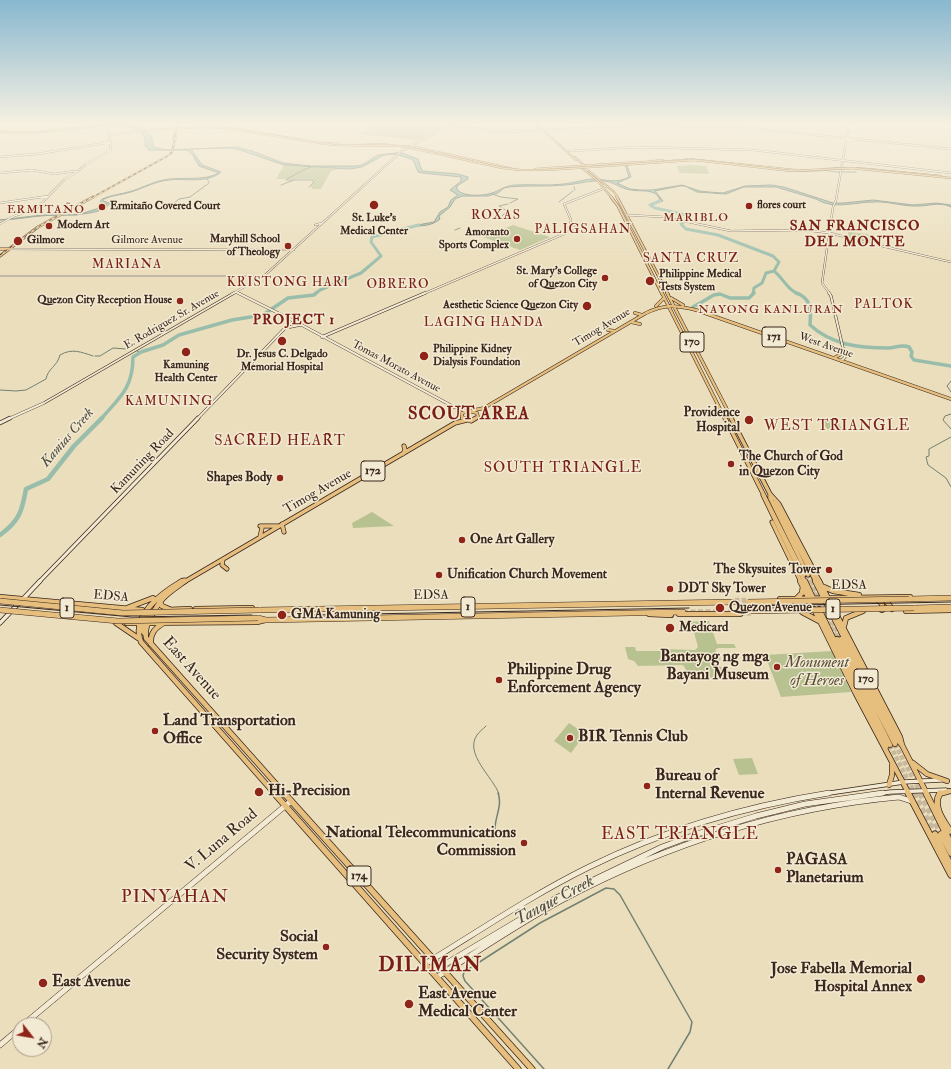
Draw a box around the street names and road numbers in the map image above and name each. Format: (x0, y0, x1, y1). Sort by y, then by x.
street label: Gilmore Avenue (111, 234, 183, 248)
street label: E. Rodriguez Sr. Avenue (122, 287, 222, 353)
street label: Timog Avenue (571, 306, 633, 350)
road number: 171 (762, 327, 786, 347)
street label: West Avenue (797, 331, 855, 361)
road number: 170 (680, 332, 704, 352)
street label: Tomas Morato Avenue (349, 338, 443, 396)
street label: Kamuning Road (108, 426, 178, 498)
road number: 172 (361, 461, 385, 481)
street label: Timog Avenue (281, 466, 355, 518)
street label: EDSA (831, 578, 867, 594)
street label: EDSA (93, 588, 129, 606)
street label: EDSA (413, 588, 449, 604)
road number: 1 (461, 597, 475, 617)
road number: 1 (60, 598, 74, 618)
road number: 1 (826, 599, 840, 619)
street label: East Avenue (158, 633, 224, 705)
road number: 170 (854, 669, 878, 689)
street label: V. Luna Road (182, 805, 262, 877)
road number: 174 (347, 866, 371, 886)

